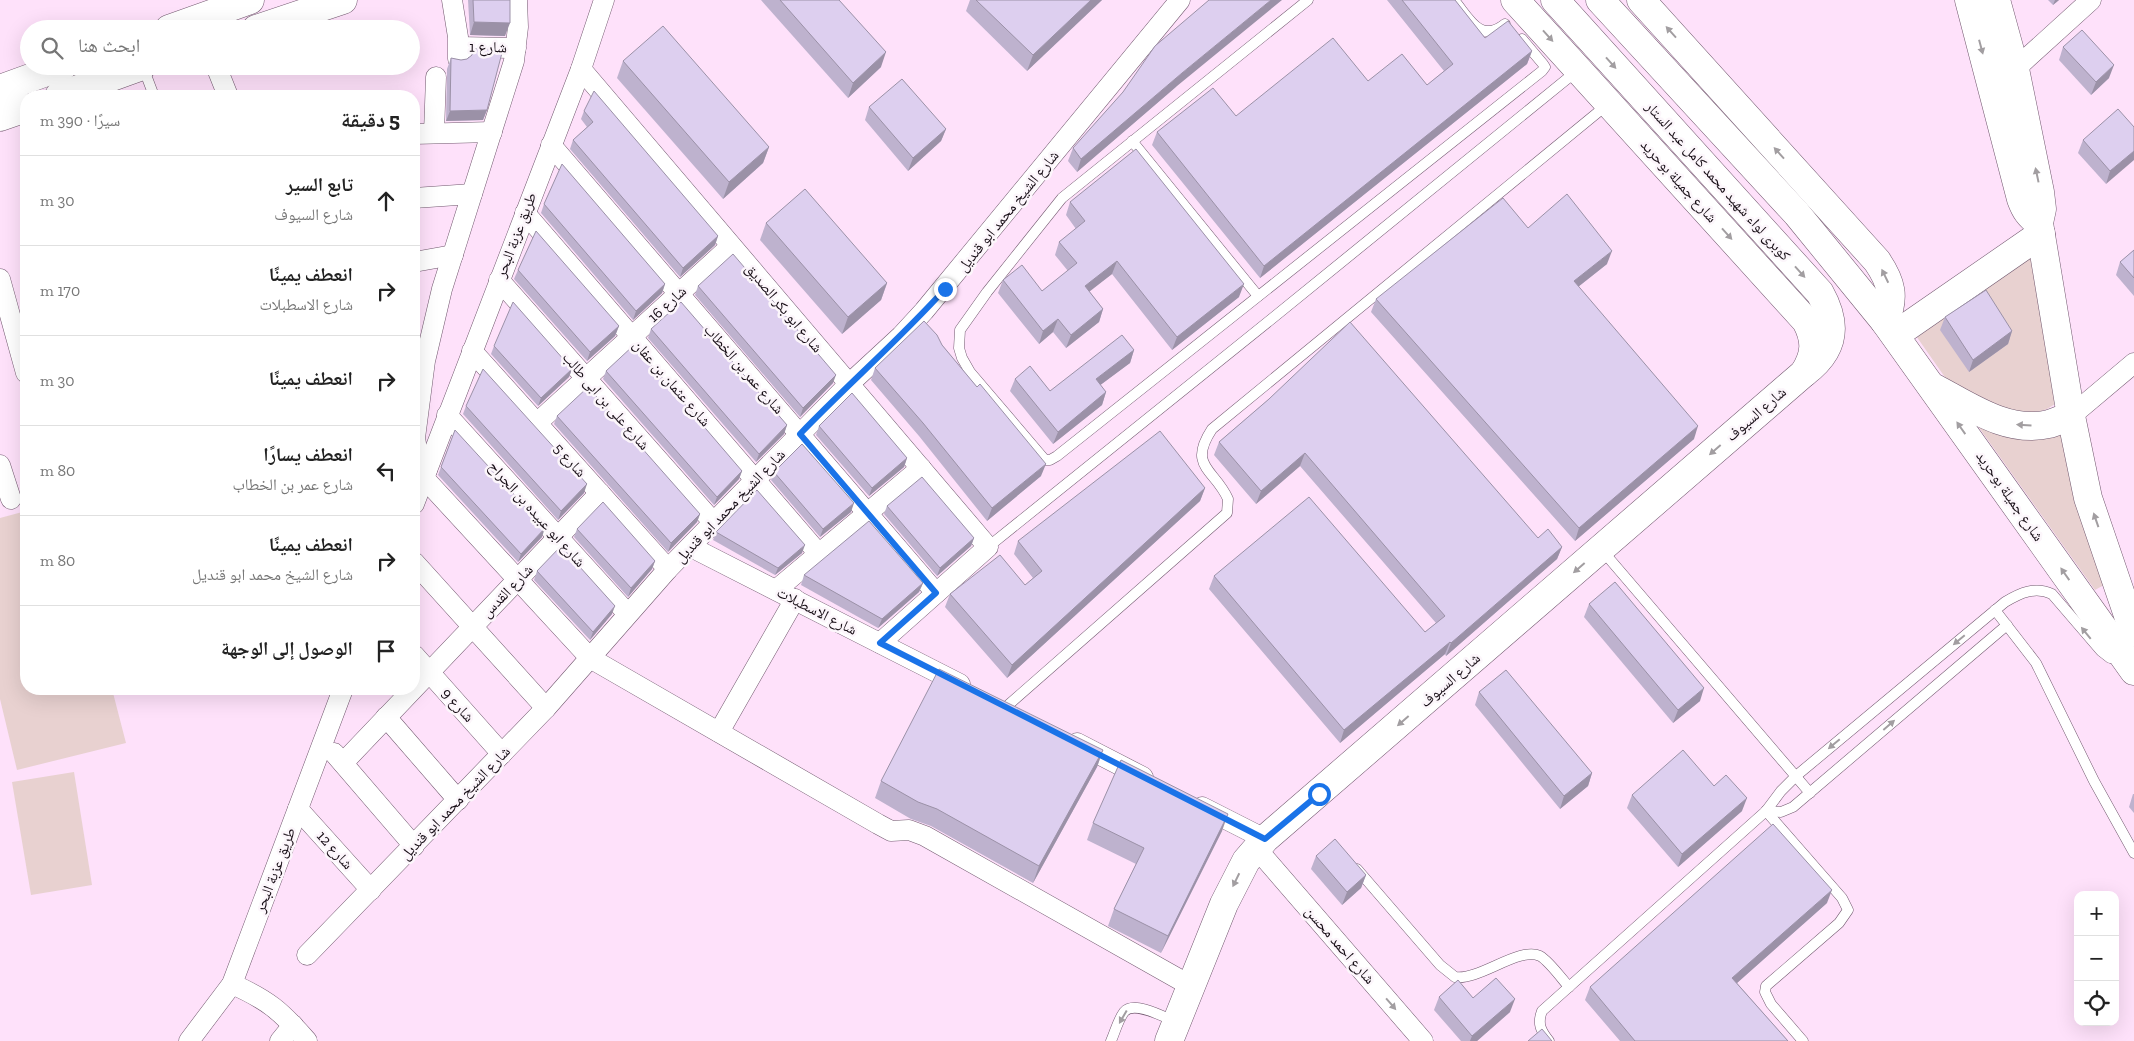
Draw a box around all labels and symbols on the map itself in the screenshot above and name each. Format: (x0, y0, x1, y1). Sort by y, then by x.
one-way arrow (1665, 26, 1676, 39)
one-way arrow (1542, 30, 1554, 42)
street label: شارع 1 (469, 38, 507, 57)
one-way arrow (1978, 40, 1986, 55)
one-way arrow (1605, 56, 1617, 68)
street label: كوبرى لواء شهيد محمد كامل عبد الستار (1640, 97, 1794, 265)
street label: شارع جميلة بوحريد (1636, 136, 1721, 227)
street label: شارع الشيخ محمد ابو قنديل (954, 147, 1063, 276)
one-way arrow (1774, 147, 1785, 160)
one-way arrow (2033, 167, 2041, 182)
street label: طريق عزبة البحر (491, 190, 541, 281)
one-way arrow (1722, 228, 1733, 241)
street label: شارع ابو بكر الصديق (741, 260, 827, 357)
one-way arrow (1795, 266, 1806, 279)
one-way arrow (1881, 268, 1890, 283)
route end (934, 278, 957, 301)
street label: شارع 16 (644, 282, 691, 327)
street label: شارع عمر بن الخطاب (699, 320, 788, 418)
street label: شارع عثمان بن عفان (629, 336, 715, 431)
street label: شارع على بن ابى طالب (558, 348, 653, 454)
street label: شارع السيوف (1722, 383, 1790, 446)
one-way arrow (1956, 421, 1966, 434)
one-way arrow (2015, 421, 2031, 429)
street label: شارع 5 (549, 439, 590, 482)
street label: شارع الشيخ محمد ابو قنديل (671, 445, 790, 567)
one-way arrow (1708, 445, 1721, 456)
street label: شارع جميلة بوحريد (1971, 447, 2048, 545)
street label: شارع ابو عبيده بن الجراح (484, 457, 589, 571)
one-way arrow (2092, 512, 2100, 527)
street label: شارع القدس (477, 561, 537, 622)
one-way arrow (1572, 563, 1585, 574)
one-way arrow (2060, 567, 2070, 581)
street label: شارع الاسطبلات (773, 583, 860, 640)
one-way arrow (2081, 627, 2092, 640)
one-way arrow (1953, 634, 1966, 645)
street label: شارع السيوف (1416, 649, 1484, 712)
street label: شارع 9 (437, 684, 478, 727)
one-way arrow (1397, 715, 1410, 726)
one-way arrow (1882, 720, 1895, 731)
one-way arrow (1828, 738, 1841, 749)
street label: شارع الشيخ محمد ابو قنديل (396, 742, 515, 864)
route start (1308, 783, 1331, 806)
street label: طريق عزبة البحر (250, 825, 300, 916)
street label: شارع 12 (312, 827, 357, 874)
one-way arrow (1232, 873, 1240, 887)
street label: شارع احمد محسن (1301, 902, 1379, 988)
one-way arrow (1385, 998, 1397, 1010)
one-way arrow (1119, 1009, 1127, 1024)

